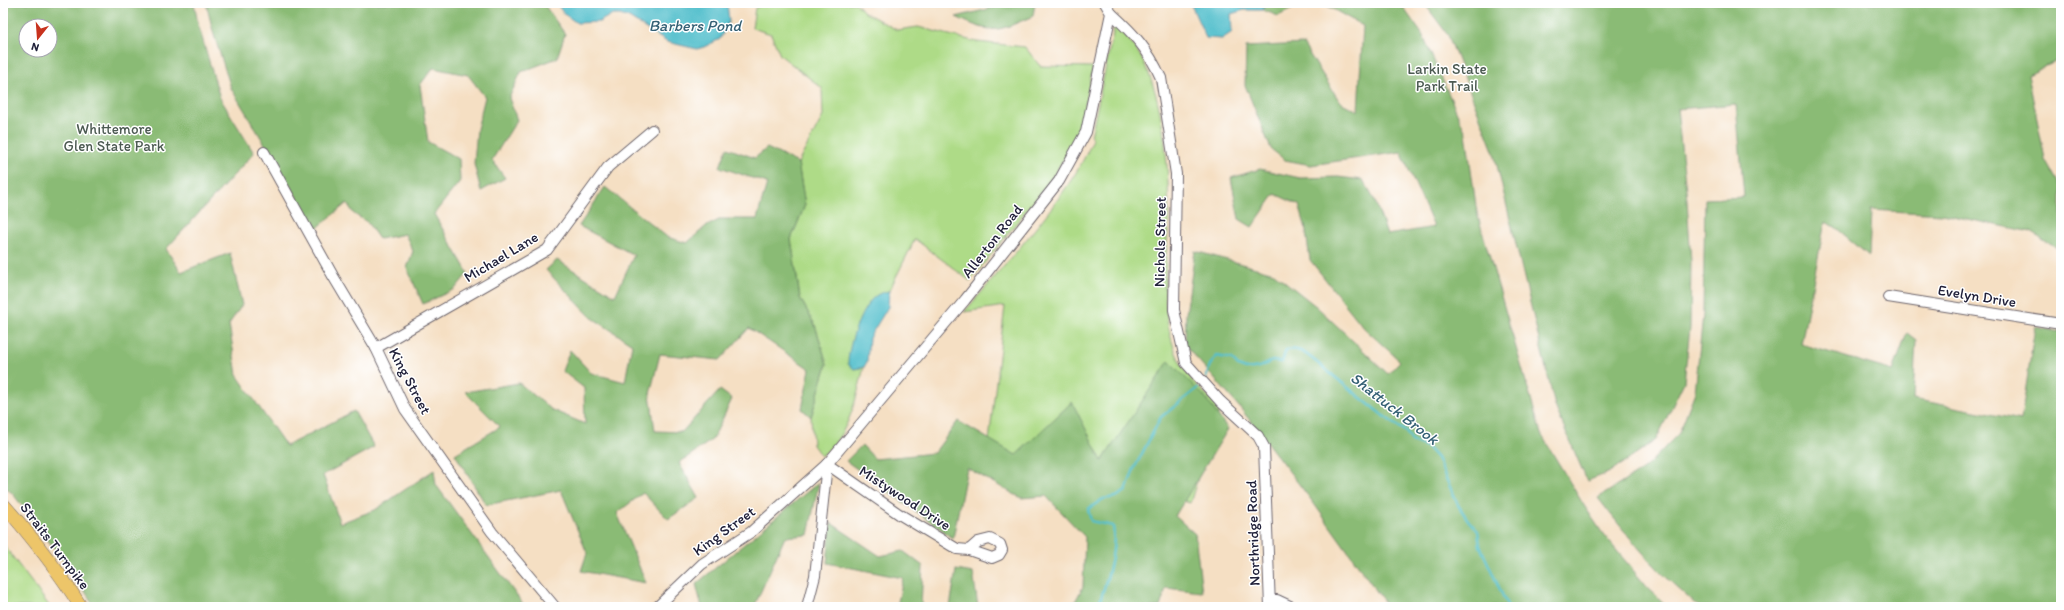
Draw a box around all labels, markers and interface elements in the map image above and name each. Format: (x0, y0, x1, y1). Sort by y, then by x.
water label: Barbers Pond (649, 16, 743, 35)
north arrow (18, 18, 58, 58)
text: N (30, 40, 41, 54)
park label: Larkin State Park Trail (1407, 60, 1487, 95)
park label: Whittemore Glen State Park (64, 120, 165, 155)
street label: Nichols Street (1150, 196, 1170, 287)
street label: Allerton Road (958, 201, 1026, 281)
street label: Michael Lane (461, 228, 541, 286)
street label: Evelyn Drive (1937, 281, 2017, 311)
street label: King Street (385, 345, 435, 418)
water label: Shattuck Brook (1347, 368, 1443, 449)
street label: Mistywood Drive (856, 462, 954, 534)
street label: Northridge Road (1242, 479, 1264, 586)
street label: Straits Turnpike (16, 499, 94, 593)
street label: King Street (689, 502, 759, 560)

